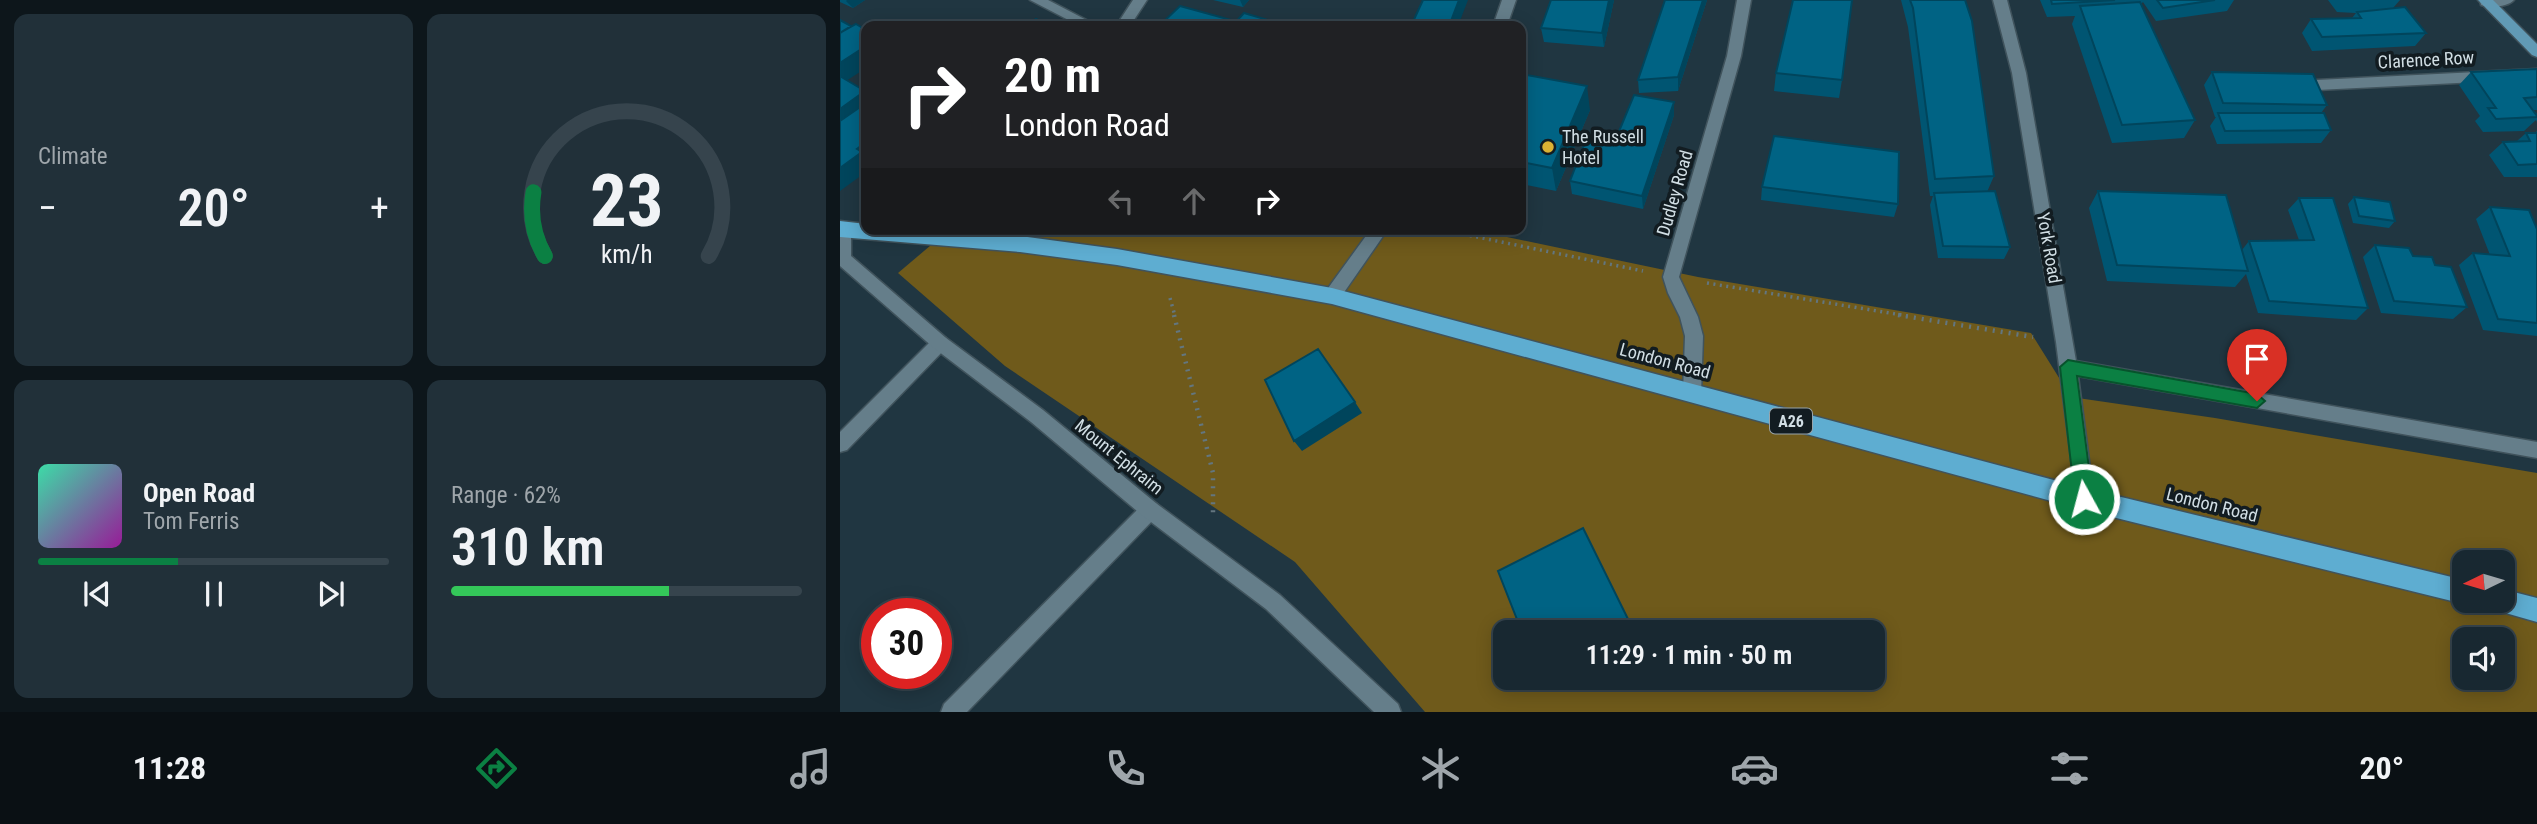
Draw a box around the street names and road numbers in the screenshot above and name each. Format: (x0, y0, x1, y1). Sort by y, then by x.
street label: Clarence Row (2377, 46, 2475, 73)
street label: Dudley Road (1652, 148, 1697, 238)
street label: York Road (2033, 211, 2066, 285)
street label: London Road (1617, 338, 1713, 383)
road number: A26 (1770, 408, 1812, 434)
street label: Mount Ephraim (1071, 415, 1168, 499)
street label: London Road (2164, 483, 2260, 526)

